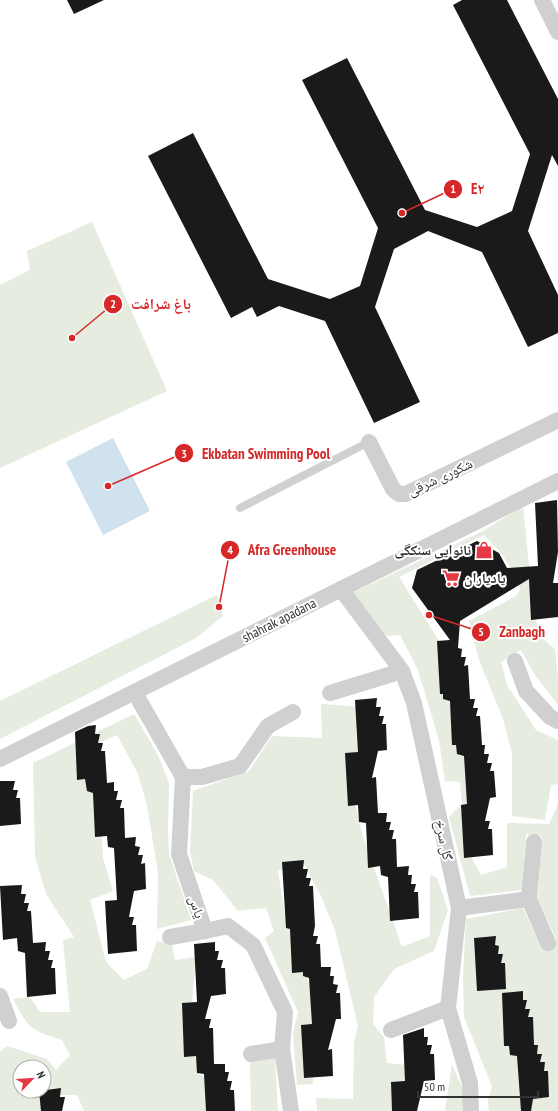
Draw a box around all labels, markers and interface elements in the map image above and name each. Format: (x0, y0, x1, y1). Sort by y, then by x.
callout: E۲ (443, 176, 493, 203)
text: E۲ (471, 179, 485, 198)
text: 1 (450, 181, 456, 196)
callout: باغ شرافت (103, 290, 199, 317)
text: باغ شرافت (131, 294, 191, 314)
text: 2 (110, 296, 116, 311)
callout: Ekbatan Swimming Pool (174, 440, 338, 467)
text: Ekbatan Swimming Pool (202, 444, 330, 463)
text: 3 (181, 446, 187, 461)
street label: شکوری شرقی (405, 454, 475, 500)
callout: Afra Greenhouse (220, 536, 344, 563)
text: Afra Greenhouse (247, 540, 336, 559)
shop icon: نانوایی سنکگی (474, 540, 494, 560)
place label: نانوایی سنکگی (395, 541, 471, 559)
text: 4 (227, 542, 233, 557)
supermarket icon: یادیاران (441, 568, 461, 588)
place label: یادیاران (464, 569, 506, 587)
street label: shahrak apadana (239, 594, 319, 646)
callout: Zanbagh (471, 618, 553, 645)
text: Zanbagh (499, 622, 545, 641)
text: 5 (478, 624, 484, 639)
street label: گل سرخ (430, 818, 457, 862)
street label: یاس (185, 894, 209, 921)
north arrow (12, 1059, 52, 1099)
text: N (33, 1069, 49, 1080)
scale bar (418, 1073, 538, 1099)
text: 50 m (424, 1079, 445, 1094)

